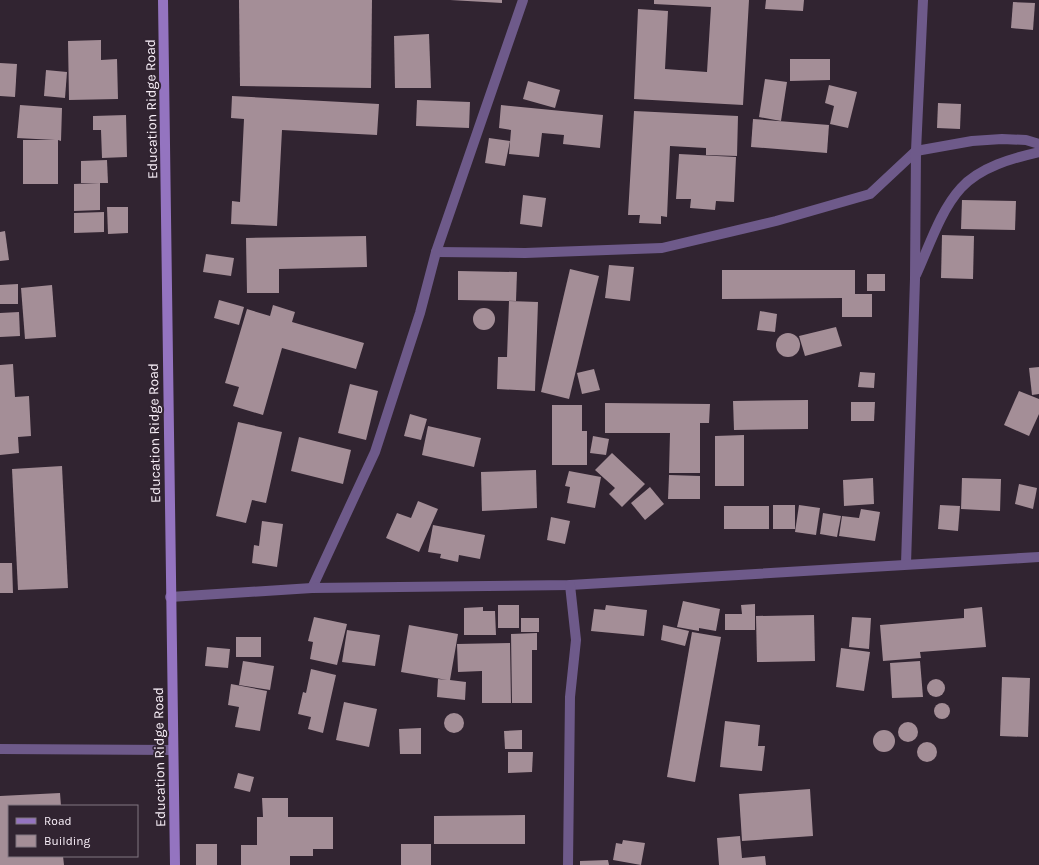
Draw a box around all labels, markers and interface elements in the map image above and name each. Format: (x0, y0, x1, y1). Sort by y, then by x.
street label: Education Ridge Road (142, 39, 161, 179)
street label: Education Ridge Road (145, 363, 164, 503)
street label: Education Ridge Road (150, 687, 169, 827)
legend (8, 805, 138, 857)
text: Road (44, 814, 72, 828)
text: Building (44, 834, 91, 848)

